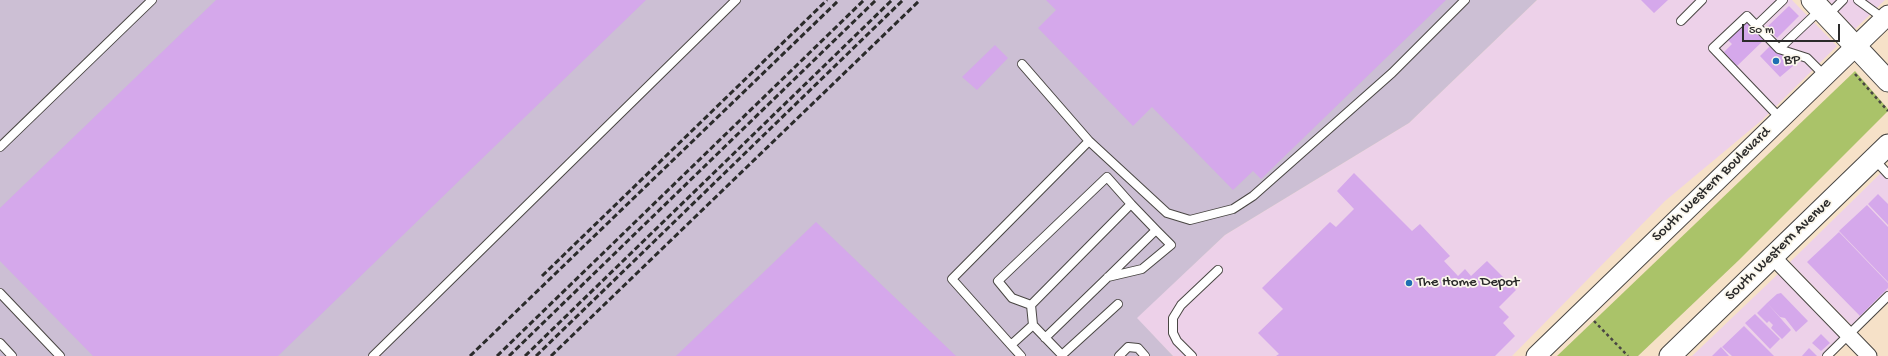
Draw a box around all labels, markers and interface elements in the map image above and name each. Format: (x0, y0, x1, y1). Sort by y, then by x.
scale bar (1744, 16, 1842, 42)
text: 50 m (1749, 24, 1774, 38)
place label: BP (1784, 52, 1800, 70)
marker: BP (1771, 56, 1781, 66)
street label: South Western Boulevard (1649, 124, 1775, 246)
street label: South Western Avenue (1722, 195, 1836, 305)
place label: The Home Depot (1417, 274, 1519, 292)
marker: The Home Depot (1404, 278, 1414, 288)

